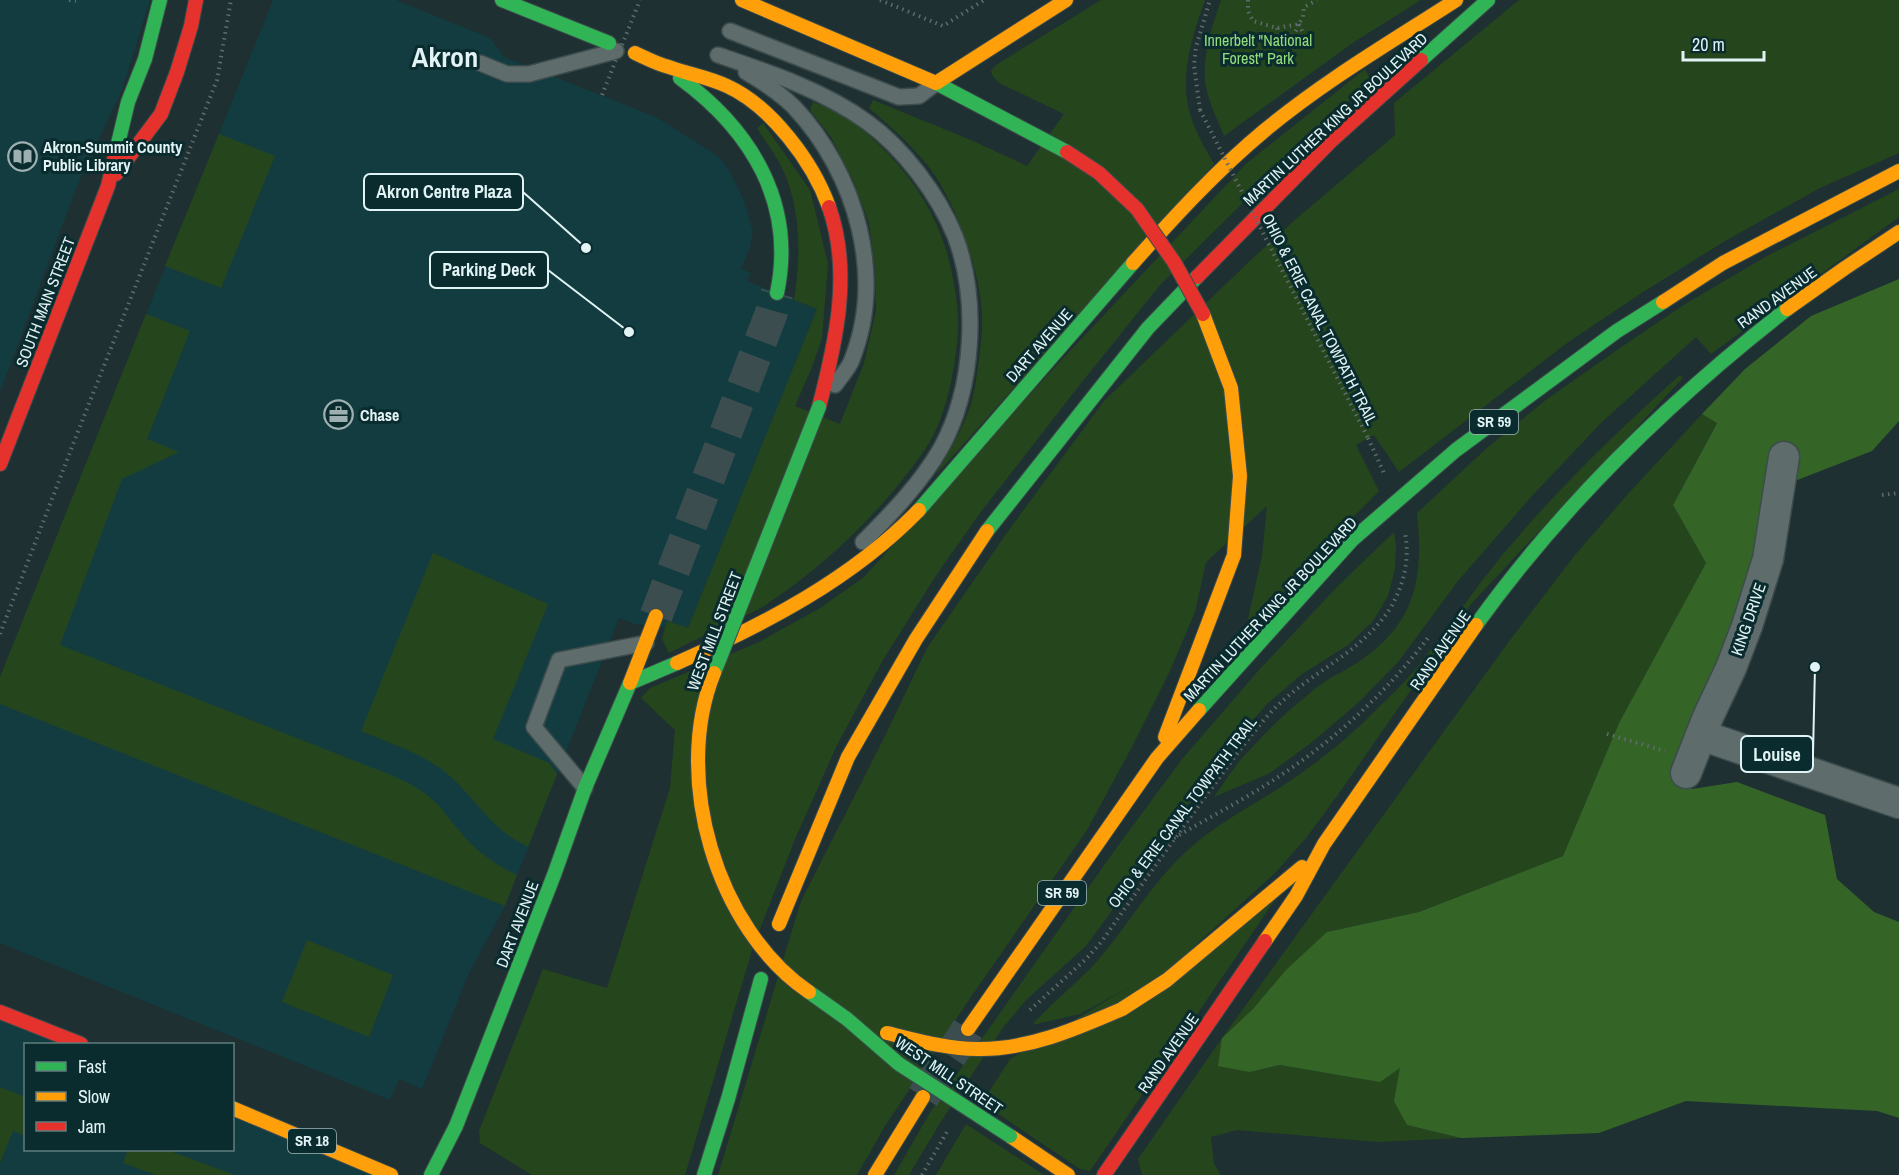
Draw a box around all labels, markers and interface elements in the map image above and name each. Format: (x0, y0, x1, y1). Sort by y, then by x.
scale bar (1683, 24, 1764, 62)
street label: MARTIN LUTHER KING JR BOULEVARD (1238, 27, 1432, 211)
park label: Innerbelt "National Forest" Park (1204, 29, 1312, 69)
text: 20 m (1692, 32, 1725, 57)
district label: Akron (412, 38, 478, 76)
place label: Akron-Summit County Public Library (43, 136, 183, 176)
library icon: Akron-Summit County Public Library (6, 140, 38, 172)
callout: Akron Centre Plaza (364, 174, 523, 210)
text: Akron Centre Plaza (376, 179, 512, 204)
street label: OHIO & ERIE CANAL TOWPATH TRAIL (1257, 209, 1383, 429)
street label: SOUTH MAIN STREET (10, 234, 80, 370)
callout: Parking Deck (430, 252, 548, 288)
text: Parking Deck (442, 257, 537, 282)
street label: RAND AVENUE (1733, 261, 1821, 333)
street label: DART AVENUE (1001, 303, 1077, 387)
office icon: Chase (323, 399, 355, 431)
place label: Chase (360, 404, 399, 426)
road number: SR 59 (1470, 410, 1518, 434)
street label: MARTIN LUTHER KING JR BOULEVARD (1178, 512, 1362, 706)
street label: WEST MILL STREET (681, 569, 747, 693)
street label: KING DRIVE (1725, 580, 1771, 658)
street label: RAND AVENUE (1404, 606, 1476, 694)
street label: OHIO & ERIE CANAL TOWPATH TRAIL (1103, 711, 1262, 912)
callout: Louise (1741, 736, 1813, 772)
text: Louise (1753, 742, 1801, 767)
street label: DART AVENUE (490, 877, 544, 971)
road number: SR 59 (1038, 881, 1086, 905)
street label: RAND AVENUE (1132, 1009, 1204, 1097)
street label: WEST MILL STREET (891, 1031, 1007, 1119)
legend (24, 1043, 234, 1151)
text: Fast (78, 1054, 106, 1079)
text: Slow (78, 1084, 110, 1109)
text: Jam (78, 1114, 106, 1139)
road number: SR 18 (288, 1129, 336, 1153)

